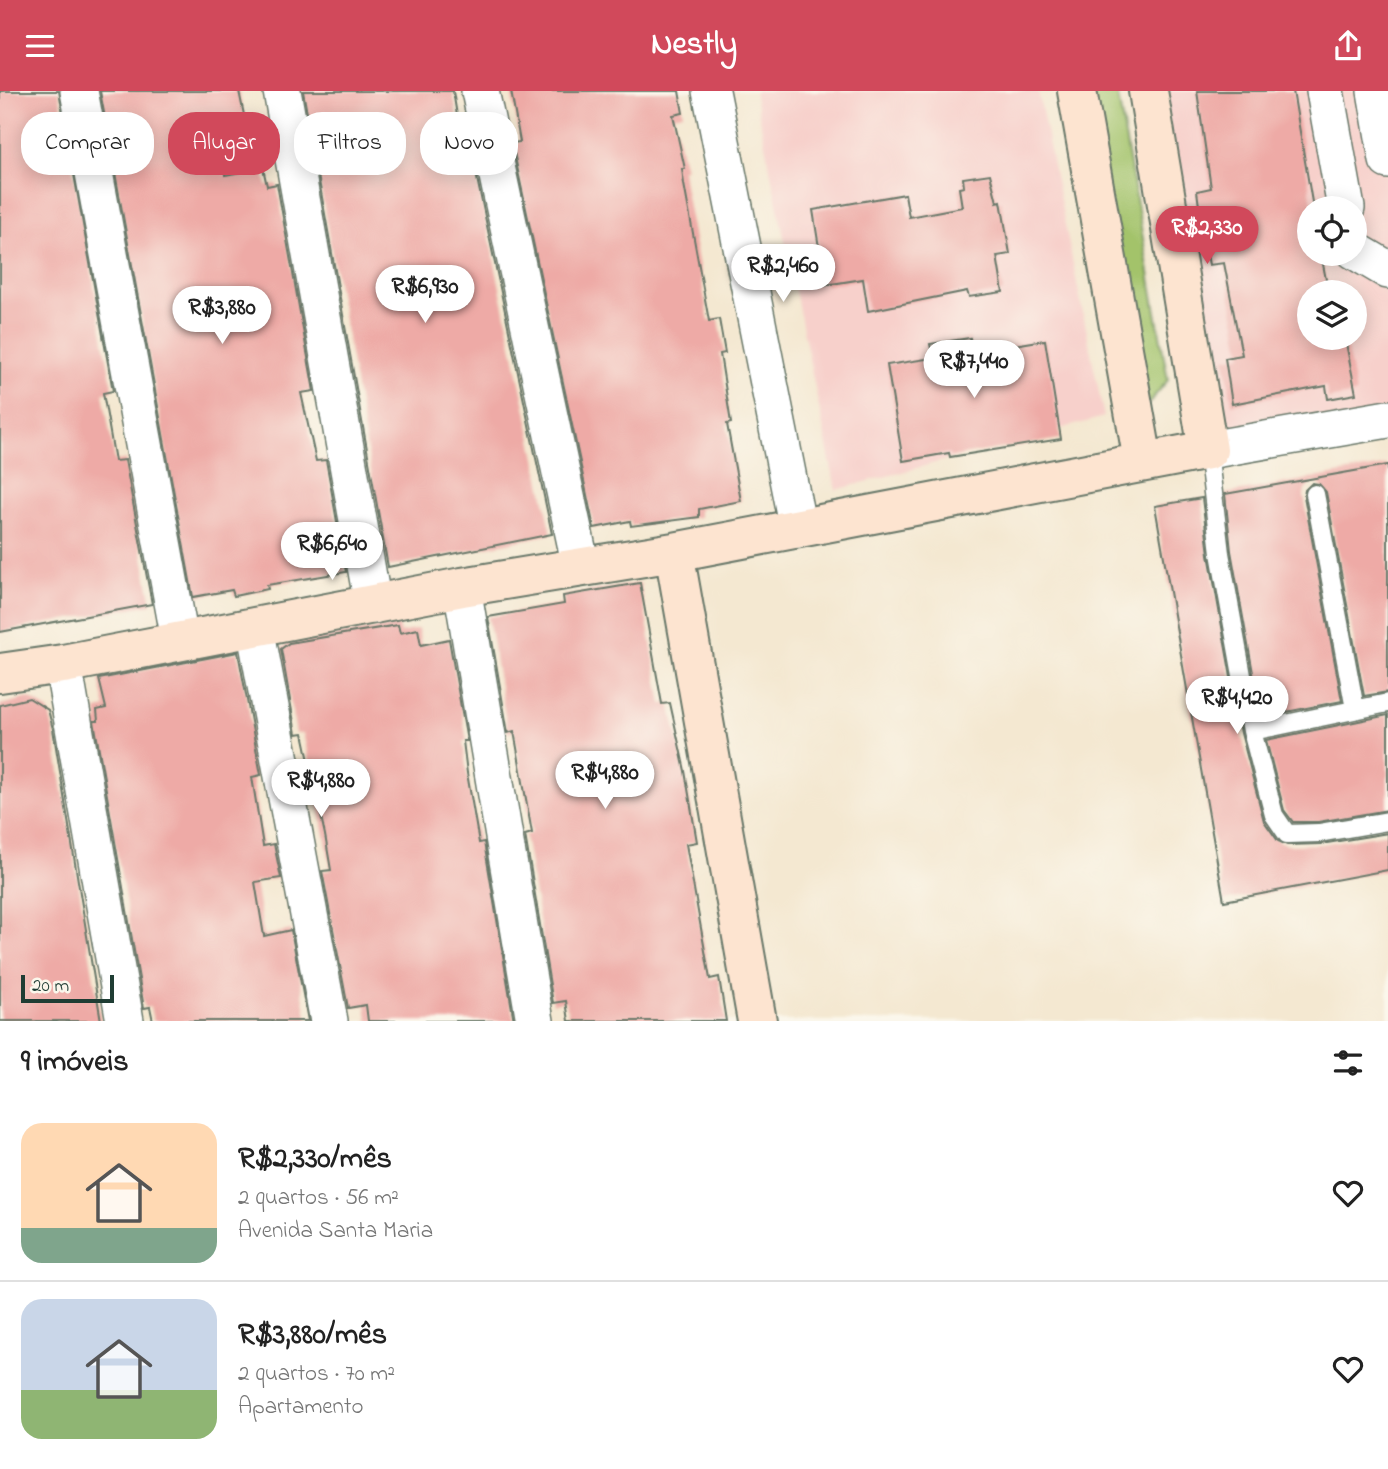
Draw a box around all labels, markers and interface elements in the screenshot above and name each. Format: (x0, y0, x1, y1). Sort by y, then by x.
text: Nestly (651, 22, 737, 69)
icon: menu (21, 27, 59, 65)
icon: share (1329, 27, 1367, 65)
chip: Comprar (21, 112, 154, 175)
chip: Alugar (168, 112, 280, 175)
chip: Filtros (294, 112, 406, 175)
chip: Novo (420, 112, 518, 175)
map controls (1297, 196, 1367, 350)
button: locate (1297, 196, 1367, 266)
pin: R$2,330 (1142, 207, 1272, 266)
text: R$2,330 (1172, 212, 1242, 245)
pin: R$2,460 (718, 245, 848, 304)
text: R$2,460 (747, 250, 819, 283)
pin: R$6,930 (360, 265, 490, 325)
text: R$6,930 (391, 271, 459, 304)
button: layers (1297, 280, 1367, 350)
pin: R$3,880 (157, 287, 287, 346)
text: R$3,880 (188, 292, 256, 325)
pin: R$7,440 (909, 341, 1039, 400)
text: R$7,440 (940, 346, 1008, 379)
pin: R$6,640 (267, 523, 397, 582)
text: R$6,640 (297, 528, 367, 561)
pin: R$4,420 (1172, 677, 1302, 736)
text: R$4,420 (1202, 682, 1272, 715)
pin: R$4,880 (540, 751, 670, 811)
text: R$4,880 (571, 757, 639, 790)
pin: R$4,880 (256, 759, 386, 819)
text: R$4,880 (287, 765, 355, 798)
scale bar (21, 972, 114, 1004)
text: 20 m (32, 973, 69, 1000)
text: 9 imóveis (21, 1041, 128, 1085)
icon: filters (1329, 1044, 1367, 1082)
text: R$2,330/mês (238, 1138, 392, 1182)
icon: home (77, 1151, 161, 1235)
icon: heart (1329, 1174, 1367, 1212)
text: 2 quartos · 56 m² (238, 1182, 399, 1215)
text: Avenida Santa Maria (238, 1215, 433, 1248)
text: R$3,880/mês (238, 1314, 387, 1358)
icon: home (77, 1327, 161, 1411)
icon: heart (1329, 1350, 1367, 1388)
text: 2 quartos · 70 m² (238, 1358, 395, 1391)
text: Apartamento (238, 1391, 364, 1424)

